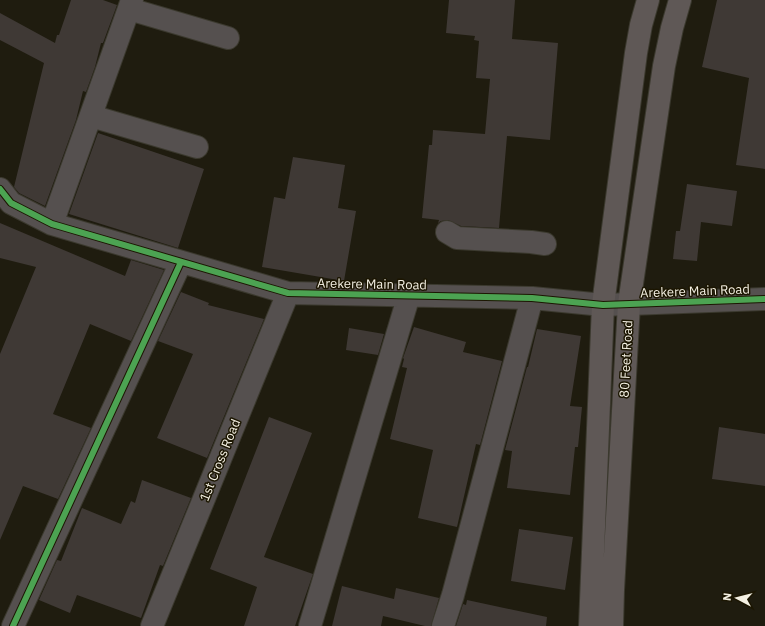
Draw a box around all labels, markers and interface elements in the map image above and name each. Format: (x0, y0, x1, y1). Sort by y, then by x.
street label: Arekere Main Road (317, 275, 427, 293)
street label: Arekere Main Road (640, 281, 750, 301)
street label: 80 Feet Road (615, 320, 637, 398)
street label: 1st Cross Road (196, 416, 244, 504)
north arrow (717, 578, 757, 618)
text: N (720, 592, 735, 602)

